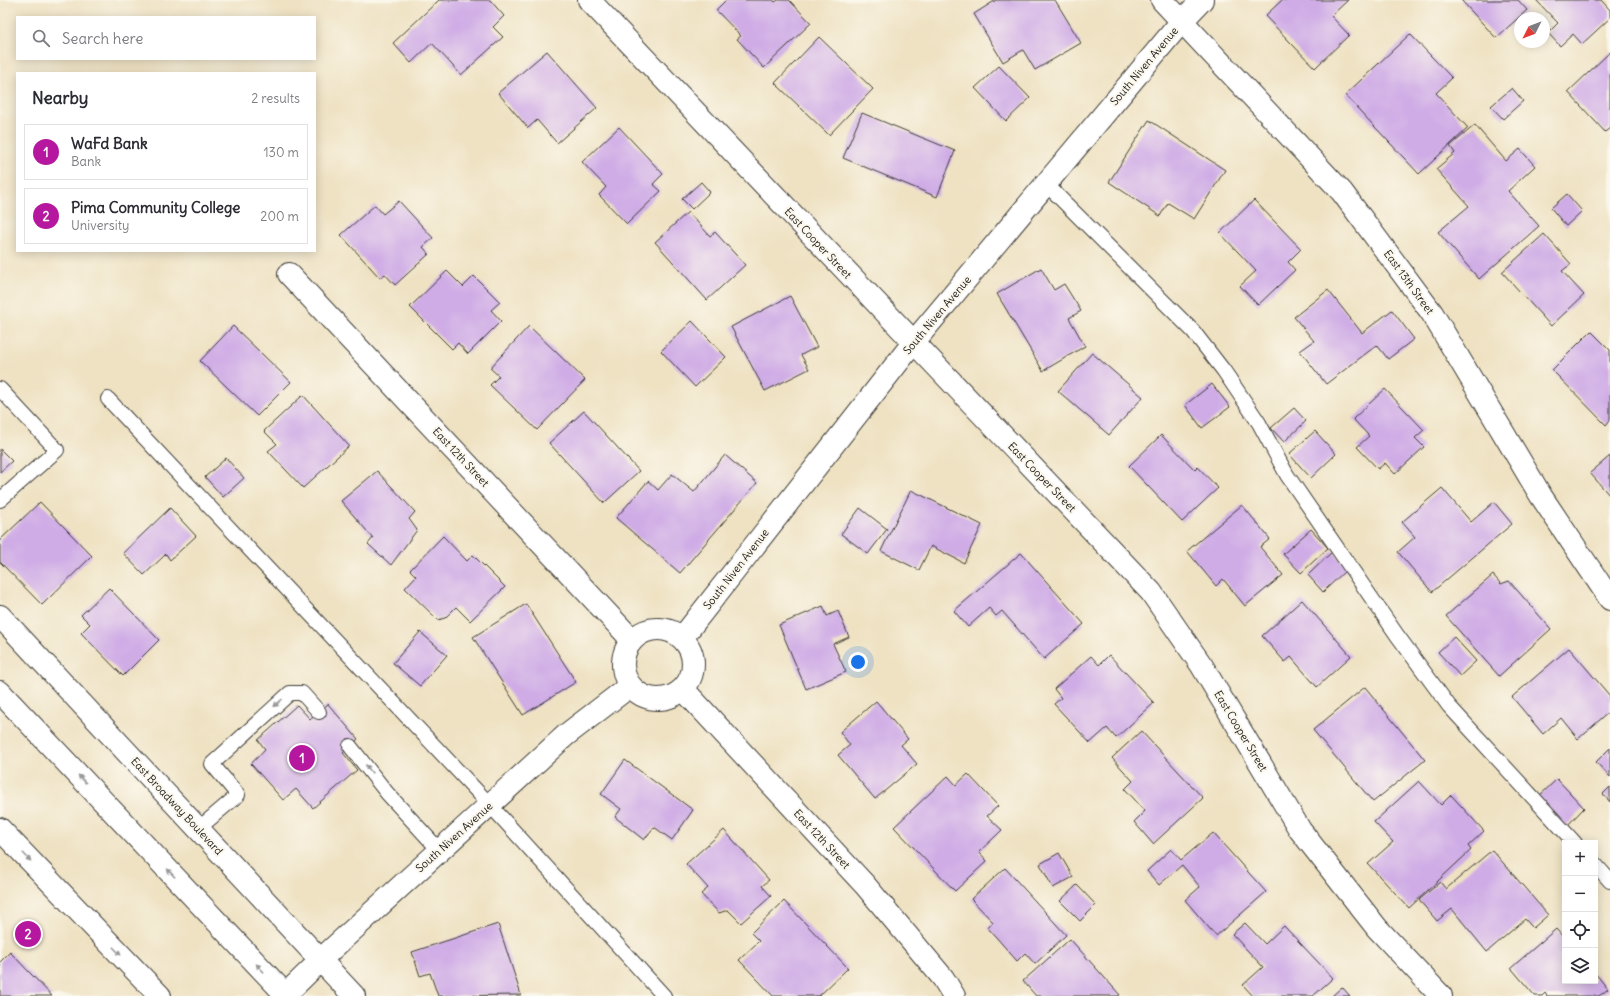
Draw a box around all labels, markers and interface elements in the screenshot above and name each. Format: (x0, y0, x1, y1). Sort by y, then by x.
north arrow (1514, 12, 1550, 48)
search box (16, 16, 316, 60)
street label: South Niven Avenue (1107, 24, 1181, 108)
icon: search (30, 27, 52, 49)
text: Search here (62, 29, 143, 48)
text: Nearby (32, 87, 88, 109)
text: 2 results (251, 90, 300, 107)
text: WaFd Bank (71, 134, 148, 153)
text: 1 (43, 144, 49, 161)
text: 130 m (263, 144, 299, 161)
text: Bank (71, 153, 101, 170)
text: Pima Community College (71, 198, 240, 217)
street label: East Cooper Street (781, 205, 855, 282)
text: 2 (42, 208, 50, 225)
text: 200 m (260, 208, 299, 225)
text: University (71, 217, 129, 234)
street label: East 13th Street (1381, 247, 1437, 317)
street label: South Niven Avenue (900, 273, 974, 357)
street label: East 12th Street (430, 424, 492, 490)
street label: East Cooper Street (1005, 439, 1079, 515)
street label: South Niven Avenue (700, 526, 772, 612)
your location (848, 652, 868, 672)
street label: East Cooper Street (1211, 688, 1271, 774)
one-way arrow (274, 698, 283, 707)
pin: 1 (289, 743, 315, 773)
street label: East Broadway Boulevard (128, 754, 226, 858)
one-way arrow (364, 764, 373, 775)
one-way arrow (78, 774, 87, 783)
street label: South Niven Avenue (413, 799, 495, 875)
street label: East 12th Street (791, 806, 853, 872)
map controls (1562, 840, 1598, 984)
button: + (1562, 840, 1598, 876)
one-way arrow (22, 852, 32, 862)
one-way arrow (166, 868, 176, 878)
button: − (1562, 876, 1598, 912)
button: locate (1562, 912, 1598, 948)
pin: 2 (15, 919, 41, 949)
one-way arrow (112, 946, 122, 956)
button: layers (1562, 948, 1598, 984)
one-way arrow (256, 963, 265, 973)

